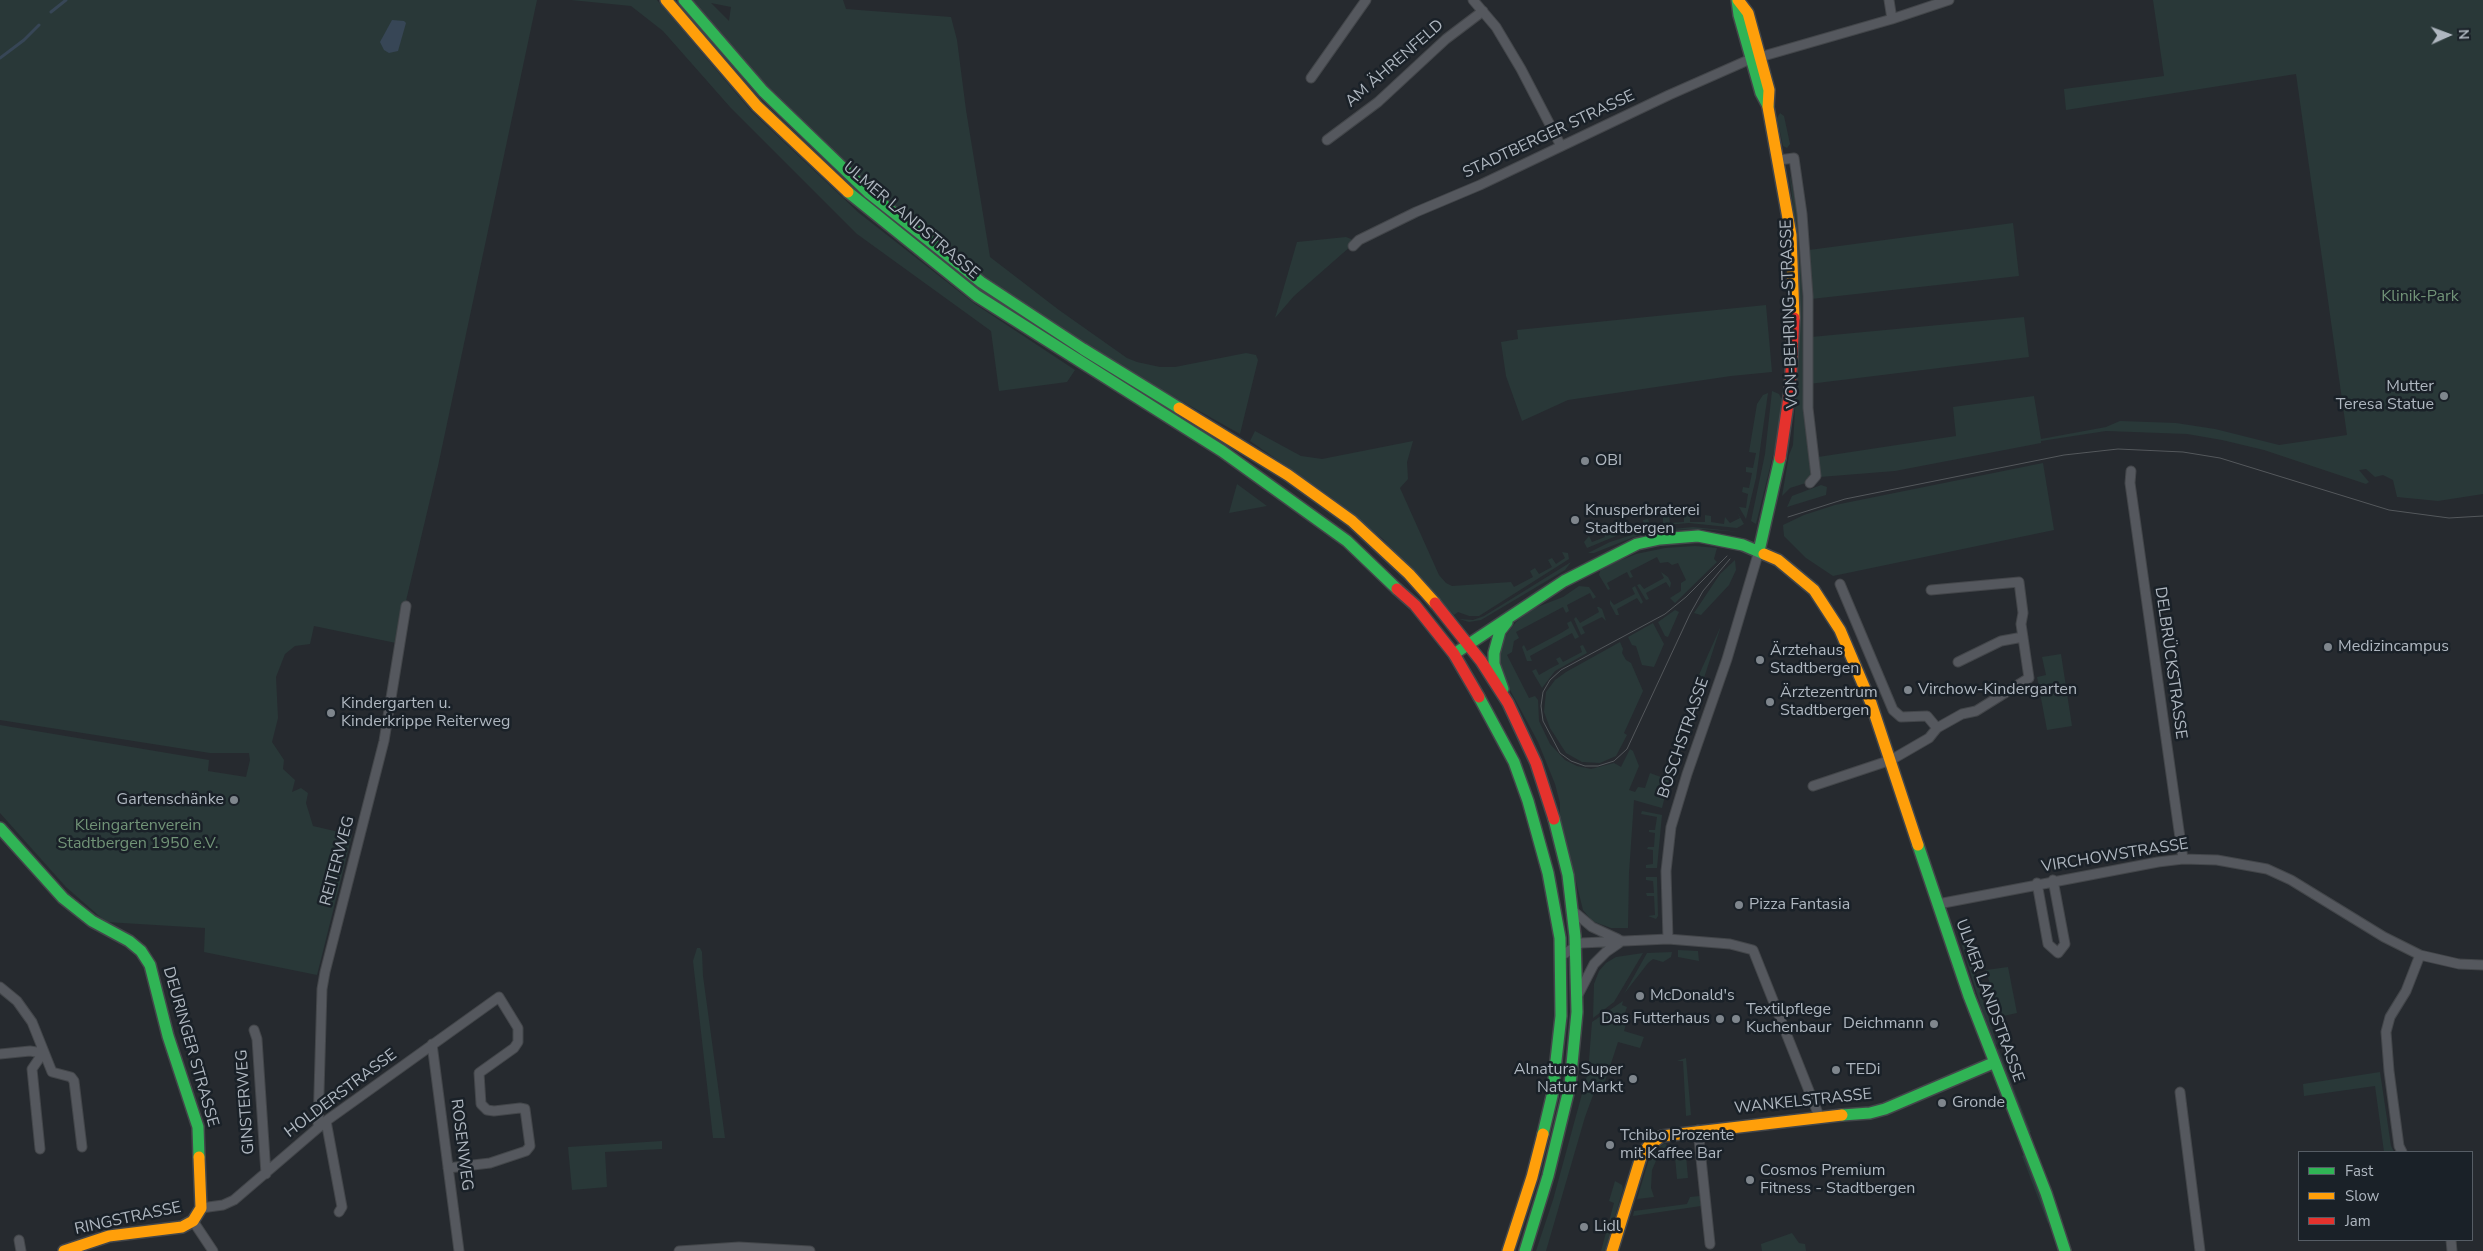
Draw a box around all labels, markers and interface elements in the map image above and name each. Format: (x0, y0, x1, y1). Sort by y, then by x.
north arrow (2423, 10, 2473, 60)
street label: AM ÄHRENFELD (1342, 16, 1448, 112)
text: N (2454, 29, 2473, 40)
street label: STADTBERGER STRASSE (1460, 87, 1638, 183)
street label: ULMER LANDSTRASSE (839, 158, 983, 284)
street label: VON-BEHRING-STRASSE (1777, 219, 1803, 409)
park label: Klinik-Park (2381, 287, 2459, 307)
place label: Mutter Teresa Statue (2336, 377, 2434, 415)
marker: Mutter Teresa Statue (2438, 390, 2450, 402)
place label: OBI (1595, 451, 1622, 471)
marker: OBI (1579, 455, 1591, 467)
place label: Knusperbraterei Stadtbergen (1585, 501, 1700, 539)
marker: Knusperbraterei Stadtbergen (1569, 514, 1581, 526)
street label: DELBRÜCKSTRASSE (2150, 586, 2190, 740)
place label: Medizincampus (2338, 637, 2449, 657)
place label: Ärztehaus Stadtbergen (1770, 641, 1859, 679)
marker: Medizincampus (2322, 641, 2334, 653)
marker: Ärztehaus Stadtbergen (1754, 654, 1766, 666)
street label: BOSCHSTRASSE (1654, 675, 1714, 801)
place label: Virchow-Kindergarten (1918, 680, 2077, 700)
place label: Ärztezentrum Stadtbergen (1780, 683, 1878, 721)
marker: Virchow-Kindergarten (1902, 684, 1914, 696)
place label: Kindergarten u. Kinderkrippe Reiterweg (341, 694, 510, 732)
marker: Ärztezentrum Stadtbergen (1764, 696, 1776, 708)
marker: Kindergarten u. Kinderkrippe Reiterweg (325, 707, 337, 719)
place label: Gartenschänke (117, 790, 224, 810)
marker: Gartenschänke (228, 794, 240, 806)
street label: REITERWEG (317, 814, 359, 908)
park label: Kleingartenverein Stadtbergen 1950 e.V. (57, 816, 219, 854)
street label: VIRCHOWSTRASSE (2040, 835, 2190, 877)
place label: Pizza Fantasia (1749, 895, 1850, 915)
marker: Pizza Fantasia (1733, 899, 1745, 911)
street label: ULMER LANDSTRASSE (1951, 917, 2027, 1085)
street label: DEURINGER STRASSE (158, 965, 222, 1129)
place label: McDonald's (1650, 986, 1735, 1006)
marker: McDonald's (1634, 990, 1646, 1002)
place label: Textilpflege Kuchenbaur (1746, 1000, 1831, 1038)
place label: Das Futterhaus (1601, 1009, 1710, 1029)
marker: Das Futterhaus (1714, 1013, 1726, 1025)
marker: Textilpflege Kuchenbaur (1730, 1013, 1742, 1025)
place label: Deichmann (1843, 1014, 1924, 1034)
marker: Deichmann (1928, 1018, 1940, 1030)
street label: HOLDERSTRASSE (281, 1046, 401, 1142)
street label: GINSTERWEG (233, 1049, 259, 1155)
place label: Alnatura Super Natur Markt (1514, 1060, 1623, 1098)
place label: TEDi (1846, 1060, 1881, 1080)
marker: TEDi (1830, 1064, 1842, 1076)
marker: Alnatura Super Natur Markt (1627, 1073, 1639, 1085)
street label: WANKELSTRASSE (1733, 1085, 1873, 1119)
place label: Gronde (1952, 1093, 2005, 1113)
marker: Gronde (1936, 1097, 1948, 1109)
street label: ROSENWEG (446, 1098, 476, 1192)
place label: Tchibo Prozente mit Kaffee Bar (1620, 1126, 1734, 1164)
marker: Tchibo Prozente mit Kaffee Bar (1604, 1139, 1616, 1151)
legend (2298, 1151, 2473, 1241)
place label: Cosmos Premium Fitness - Stadtbergen (1760, 1161, 1915, 1199)
text: Fast (2345, 1161, 2373, 1181)
marker: Cosmos Premium Fitness - Stadtbergen (1744, 1174, 1756, 1186)
text: Slow (2345, 1186, 2379, 1206)
street label: RINGSTRASSE (73, 1198, 183, 1240)
text: Jam (2345, 1211, 2371, 1231)
place label: Lidl (1594, 1217, 1620, 1237)
marker: Lidl (1578, 1221, 1590, 1233)

